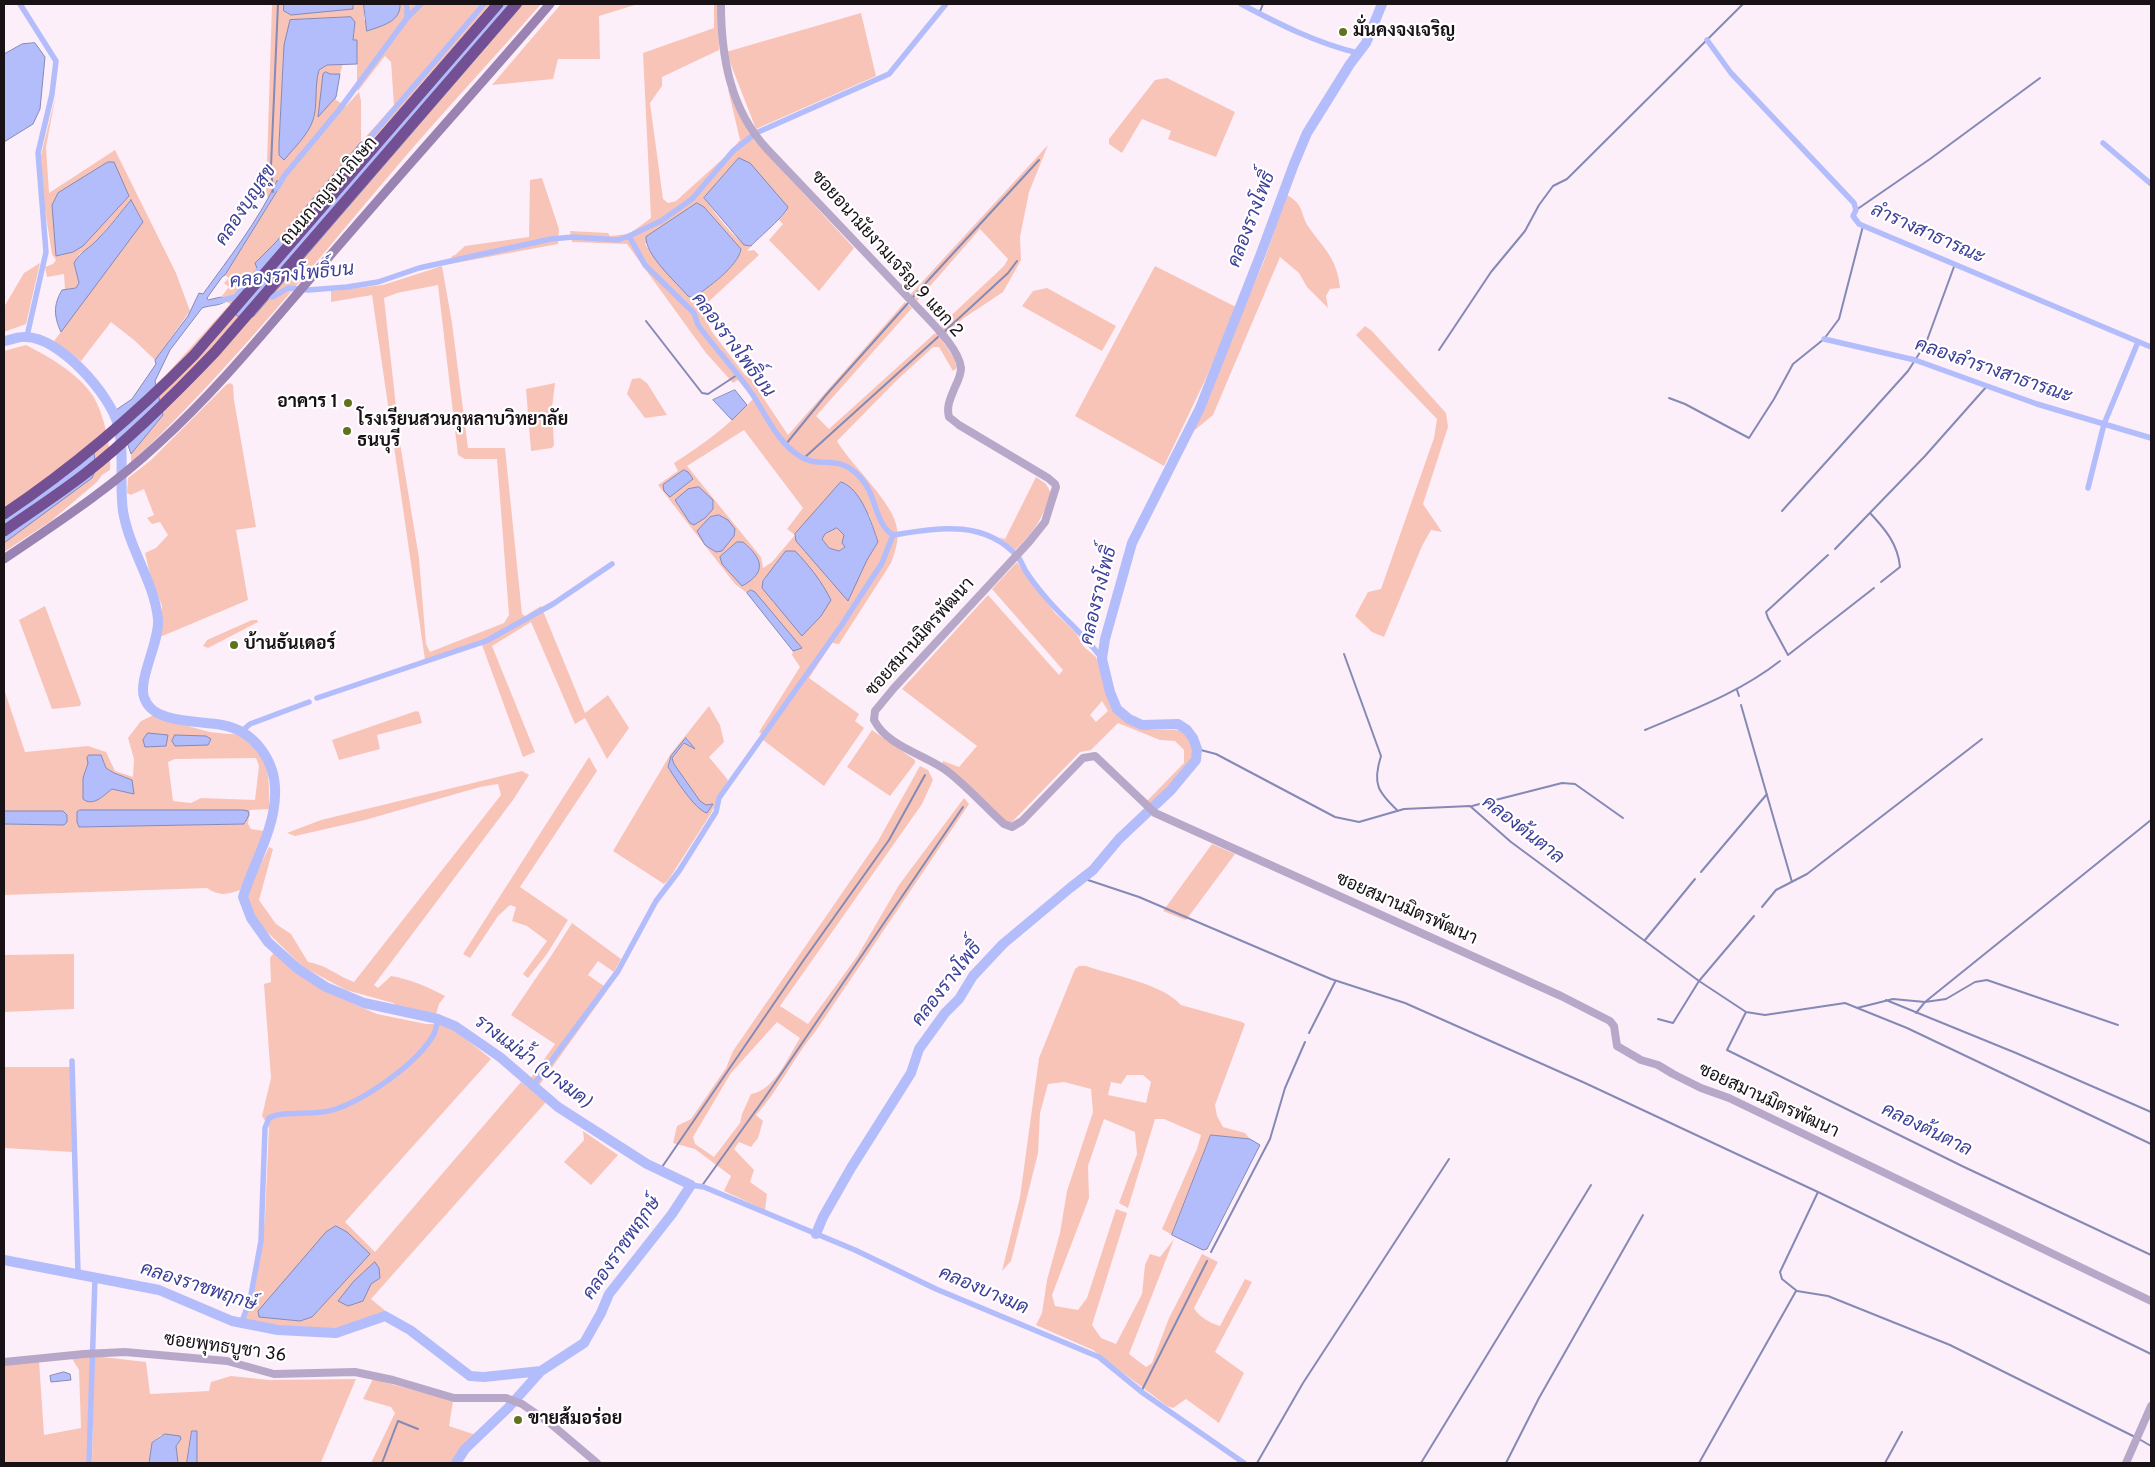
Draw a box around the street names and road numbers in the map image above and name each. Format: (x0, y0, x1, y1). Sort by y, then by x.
street label: ถนนกาญจนาภิเษก (277, 133, 383, 251)
street label: ซอยอนามัยงามเจริญ 9 แยก 2 (805, 167, 967, 343)
street label: ซอยสมานมิตรพัฒนา (862, 574, 980, 702)
street label: ซอยสมานมิตรพัฒนา (1332, 869, 1480, 951)
street label: ซอยสมานมิตรพัฒนา (1694, 1060, 1842, 1144)
street label: ซอยพุทธบูชา 36 (162, 1330, 288, 1368)

